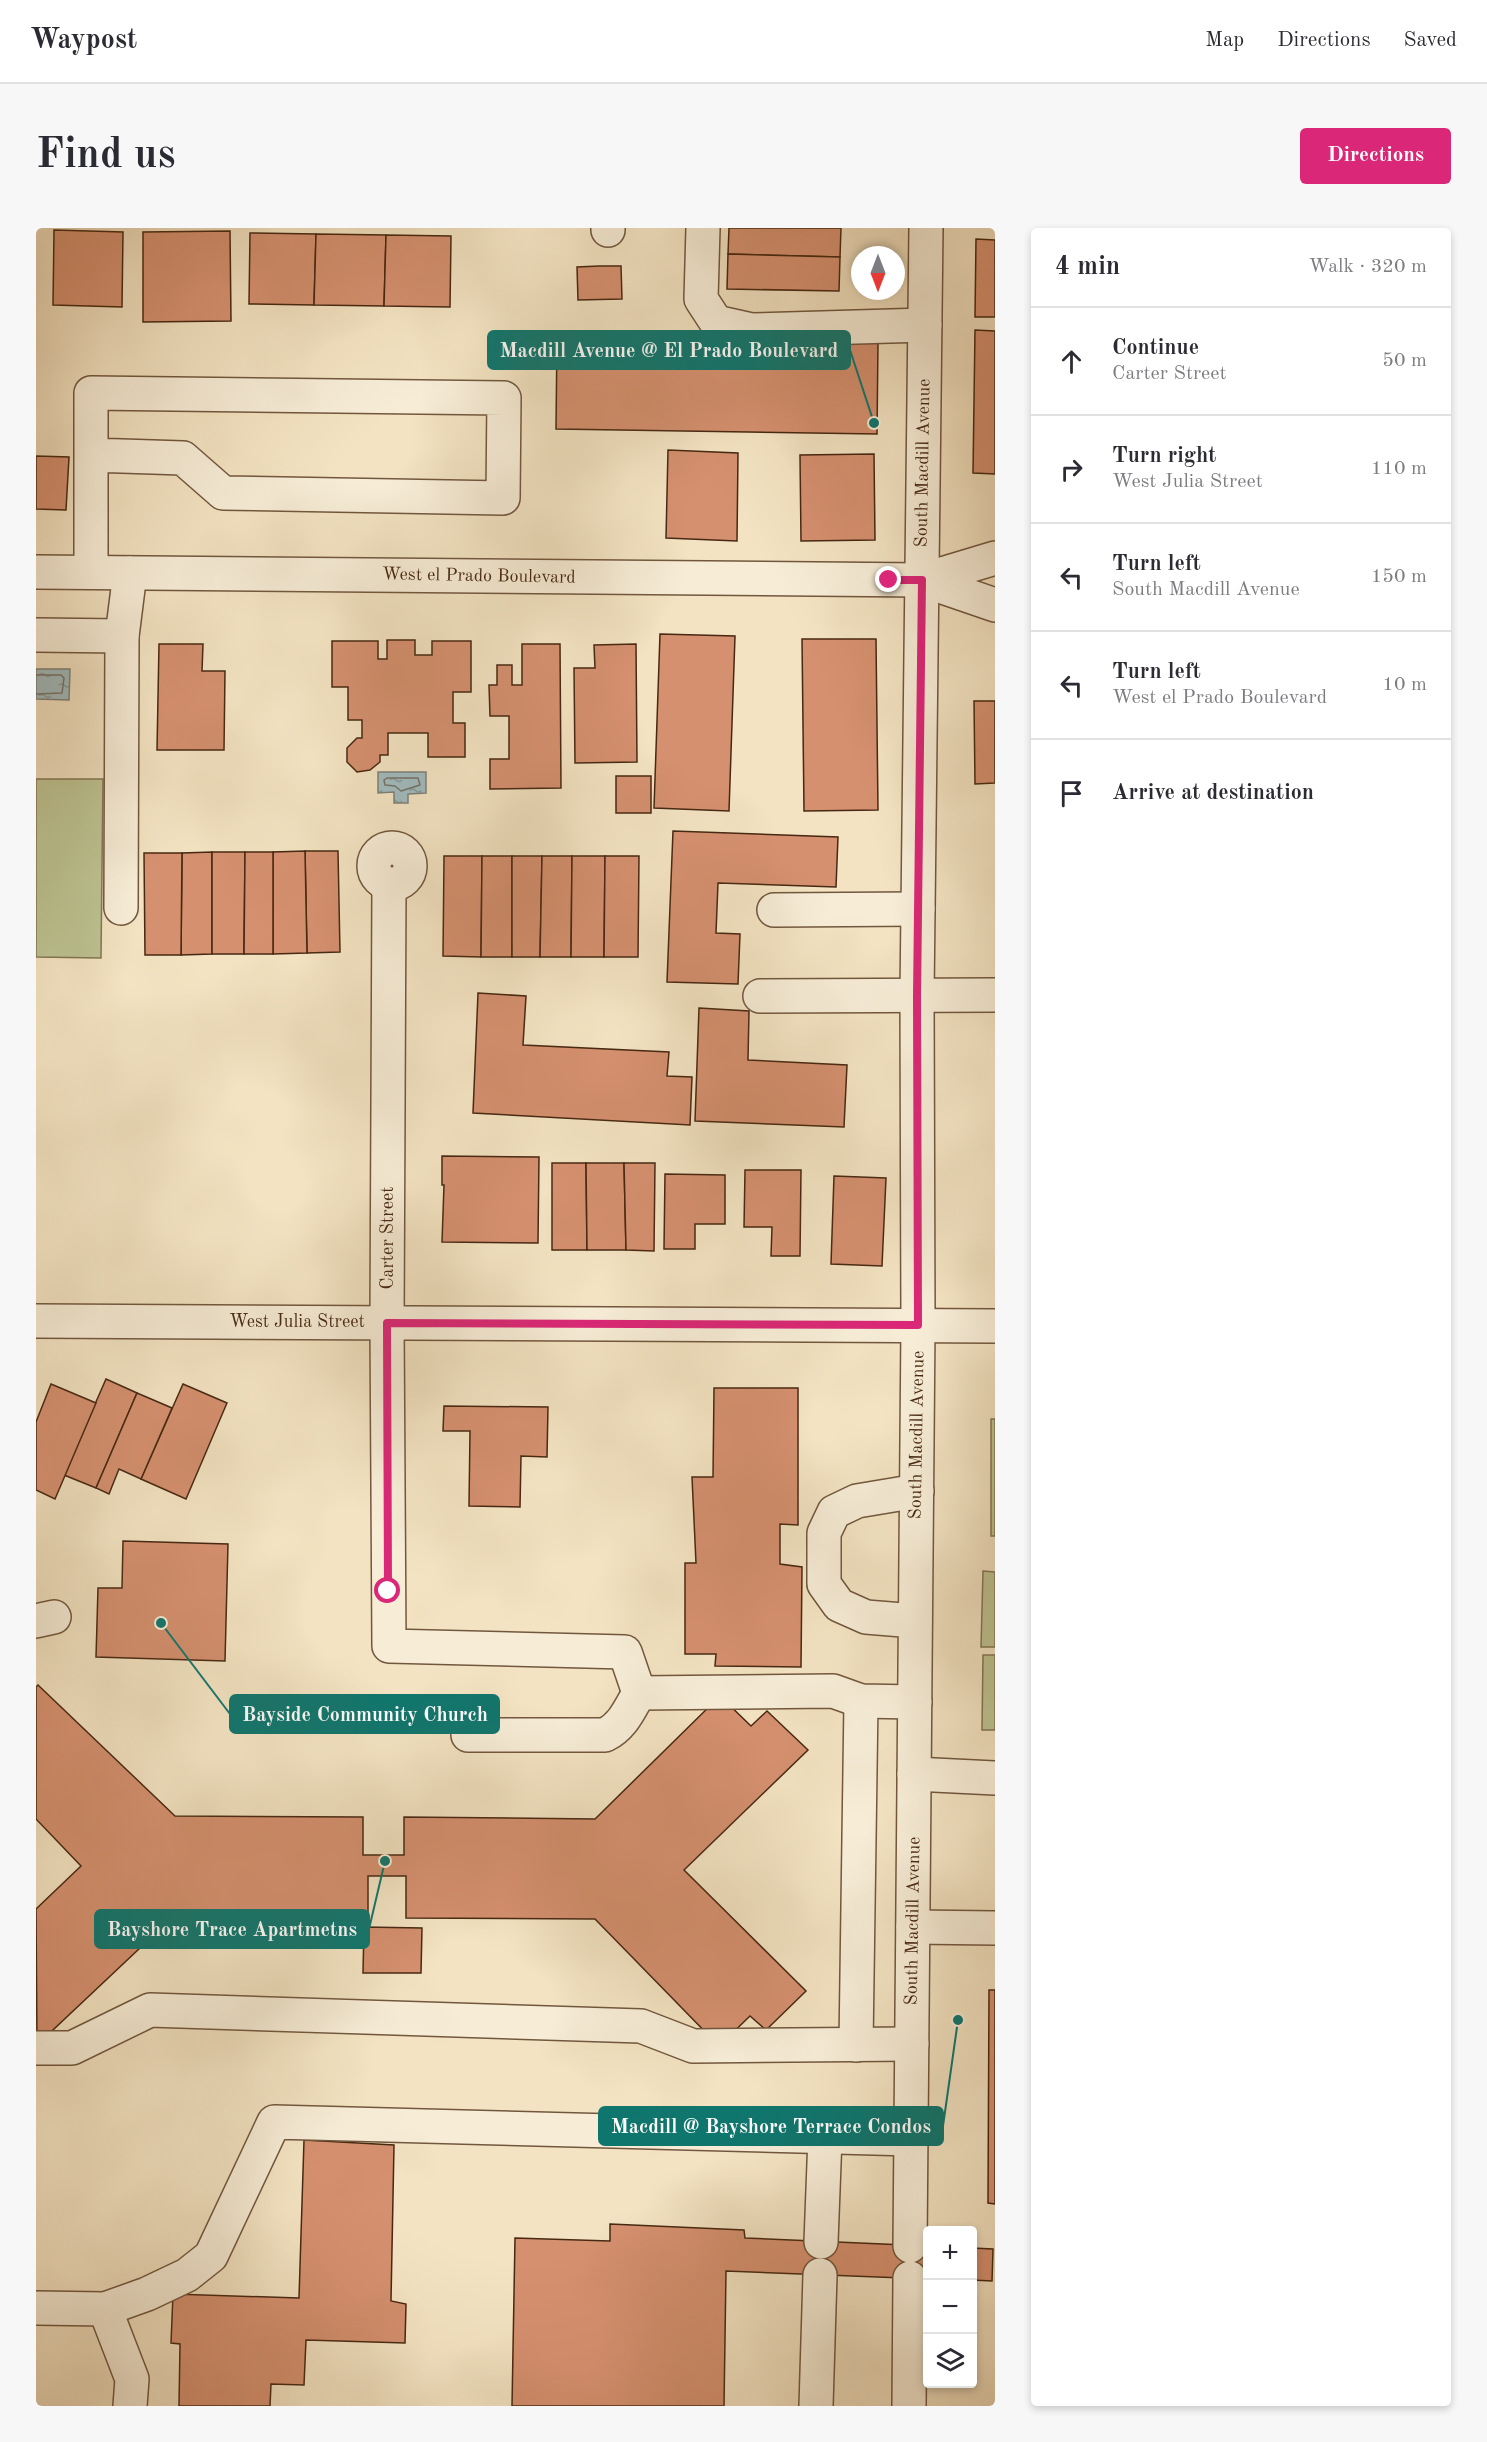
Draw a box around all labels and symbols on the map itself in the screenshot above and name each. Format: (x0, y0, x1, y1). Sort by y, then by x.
north arrow (851, 246, 905, 300)
callout: Macdill Avenue @ El Prado Boulevard (488, 331, 850, 369)
text: Macdill Avenue @ El Prado Boulevard (500, 342, 838, 362)
street label: South Macdill Avenue (913, 378, 933, 548)
street label: West el Prado Boulevard (382, 565, 576, 587)
route end (875, 566, 901, 592)
street label: Carter Street (379, 1186, 397, 1290)
street label: West Julia Street (229, 1313, 365, 1331)
street label: South Macdill Avenue (907, 1350, 927, 1520)
route start (374, 1577, 400, 1603)
callout: Bayside Community Church (230, 1695, 499, 1733)
text: Bayside Community Church (242, 1706, 488, 1726)
street label: South Macdill Avenue (903, 1836, 923, 2006)
callout: Bayshore Trace Apartmetns (95, 1910, 369, 1948)
text: Bayshore Trace Apartmetns (107, 1921, 357, 1941)
callout: Macdill @ Bayshore Terrace Condos (599, 2107, 943, 2145)
text: Macdill @ Bayshore Terrace Condos (611, 2118, 931, 2138)

